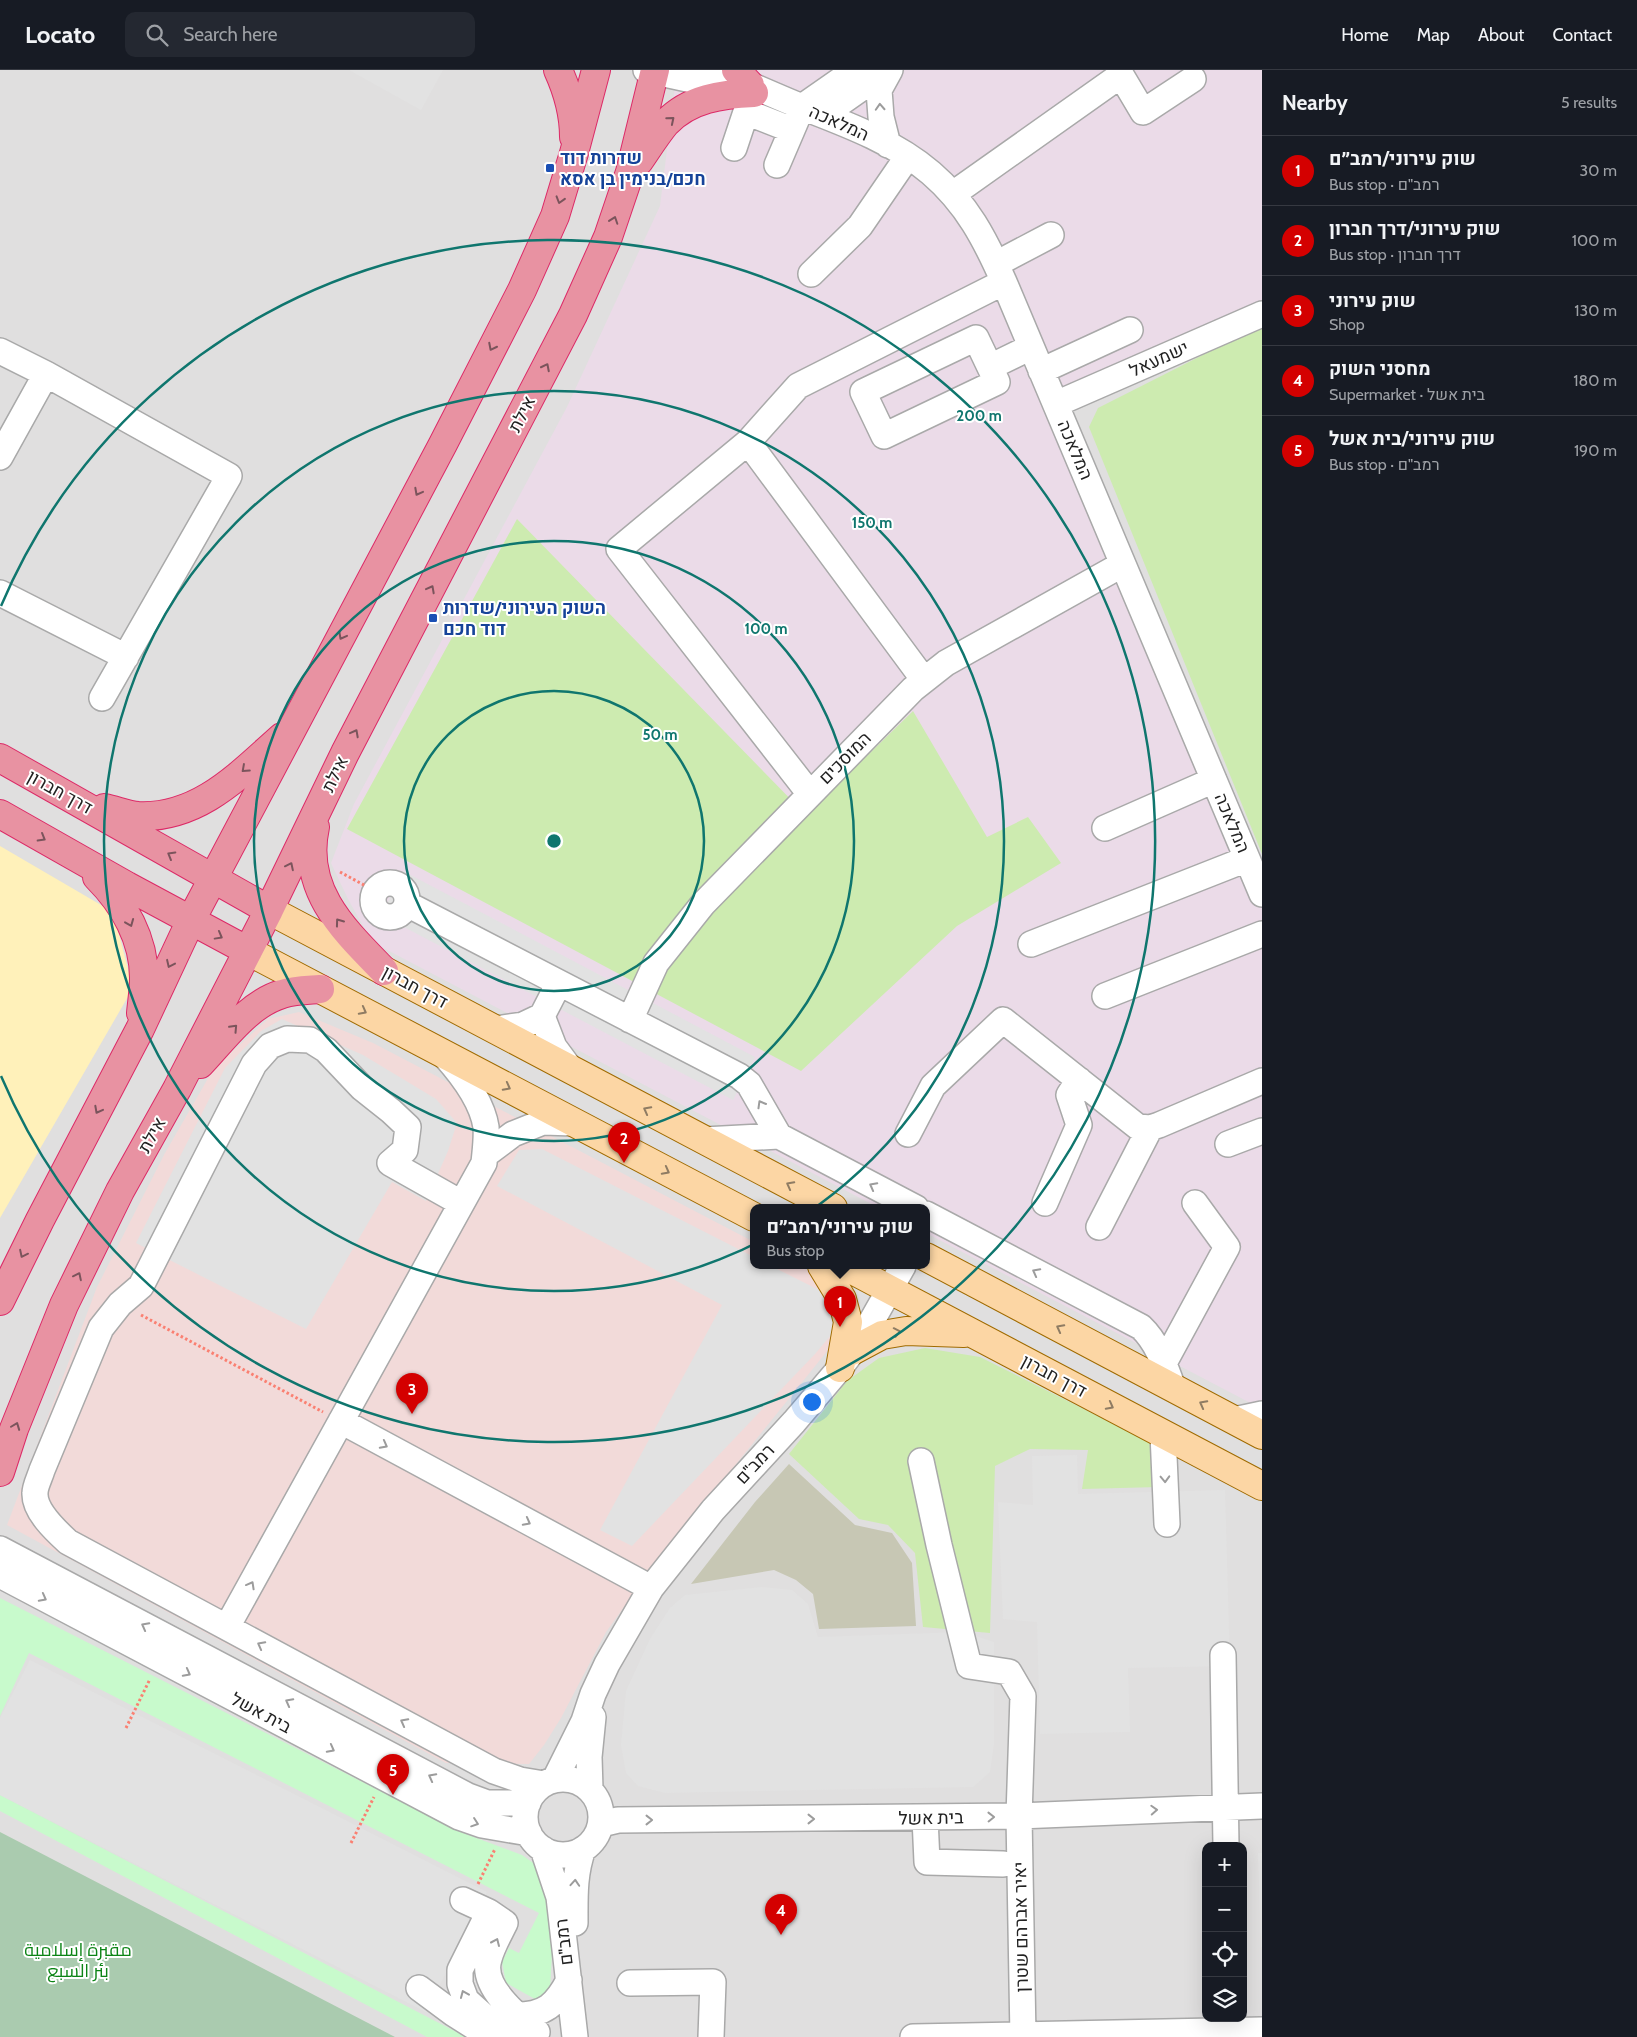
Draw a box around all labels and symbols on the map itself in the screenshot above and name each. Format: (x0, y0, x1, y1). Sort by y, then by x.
street label: המלאכה (806, 100, 872, 146)
one-way arrow (875, 102, 885, 110)
one-way arrow (666, 117, 675, 126)
place label: שדרות דוד חכם/בנימין בן אסא (560, 147, 706, 190)
marker: שדרות דוד חכם/בנימין בן אסא (544, 162, 556, 174)
one-way arrow (555, 195, 565, 203)
one-way arrow (608, 216, 618, 224)
street label: ישמעאל (1126, 336, 1192, 382)
one-way arrow (488, 342, 498, 351)
one-way arrow (540, 363, 550, 372)
street label: אילת (504, 392, 540, 436)
text: 200 m (956, 407, 1002, 425)
street label: המלאכה (1053, 417, 1097, 483)
one-way arrow (414, 487, 424, 496)
text: 150 m (852, 514, 892, 532)
one-way arrow (425, 585, 435, 594)
place label: השוק העירוני/שדרות דוד חכם (443, 597, 606, 640)
marker: השוק העירוני/שדרות דוד חכם (427, 612, 439, 624)
text: 100 m (744, 620, 788, 638)
one-way arrow (338, 630, 348, 639)
text: 50 m (642, 726, 678, 744)
street label: המוסכים (814, 727, 876, 789)
one-way arrow (349, 729, 359, 738)
street label: אילת (317, 752, 353, 796)
one-way arrow (242, 764, 251, 772)
street label: דרך חברון (24, 765, 96, 819)
street label: המלאכה (1210, 790, 1254, 856)
one-way arrow (37, 832, 46, 842)
centre of rings (545, 832, 563, 850)
one-way arrow (167, 851, 176, 861)
one-way arrow (284, 862, 294, 871)
one-way arrow (124, 918, 135, 927)
one-way arrow (336, 918, 345, 928)
one-way arrow (214, 930, 223, 940)
one-way arrow (167, 959, 177, 968)
street label: דרך חברון (379, 961, 451, 1013)
one-way arrow (358, 1005, 367, 1015)
one-way arrow (228, 1025, 237, 1034)
one-way arrow (501, 1081, 510, 1091)
one-way arrow (757, 1101, 767, 1110)
one-way arrow (94, 1105, 104, 1114)
one-way arrow (643, 1106, 652, 1116)
street label: אילת (133, 1113, 171, 1157)
pin: 2 (608, 1122, 640, 1163)
one-way arrow (661, 1165, 670, 1175)
one-way arrow (787, 1182, 796, 1192)
one-way arrow (869, 1182, 878, 1192)
one-way arrow (19, 1249, 29, 1258)
one-way arrow (1032, 1268, 1041, 1278)
one-way arrow (72, 1272, 83, 1281)
pin: 1 (824, 1286, 856, 1327)
one-way arrow (1056, 1324, 1065, 1334)
one-way arrow (892, 1328, 901, 1338)
street label: דרך חברון (1018, 1350, 1090, 1402)
pin: 3 (396, 1373, 428, 1414)
your location (799, 1389, 825, 1415)
one-way arrow (1105, 1400, 1114, 1410)
one-way arrow (1200, 1400, 1209, 1410)
one-way arrow (9, 1422, 20, 1431)
one-way arrow (379, 1438, 388, 1448)
street label: רמב"ם (731, 1439, 779, 1489)
one-way arrow (1160, 1475, 1171, 1483)
one-way arrow (522, 1515, 531, 1525)
one-way arrow (244, 1581, 254, 1590)
one-way arrow (38, 1591, 47, 1601)
one-way arrow (141, 1622, 150, 1632)
one-way arrow (257, 1642, 266, 1652)
one-way arrow (182, 1667, 191, 1677)
street label: בית אשל (227, 1688, 295, 1738)
one-way arrow (285, 1698, 294, 1708)
one-way arrow (400, 1719, 409, 1729)
one-way arrow (325, 1743, 334, 1753)
pin: 5 (377, 1754, 409, 1795)
one-way arrow (429, 1774, 438, 1784)
one-way arrow (1150, 1804, 1158, 1815)
street label: בית אשל (898, 1806, 964, 1830)
one-way arrow (988, 1812, 996, 1822)
one-way arrow (808, 1814, 816, 1824)
one-way arrow (646, 1815, 653, 1825)
one-way arrow (471, 1817, 479, 1827)
street label: יאיר אברהם שטרן (1009, 1861, 1033, 1993)
one-way arrow (570, 1879, 581, 1887)
pin: 4 (765, 1894, 797, 1935)
street label: רמב"ם (550, 1917, 578, 1967)
one-way arrow (490, 1938, 501, 1947)
park label: مقبرة إسلامية بئر السبع (24, 1939, 132, 1983)
one-way arrow (460, 1990, 471, 1999)

